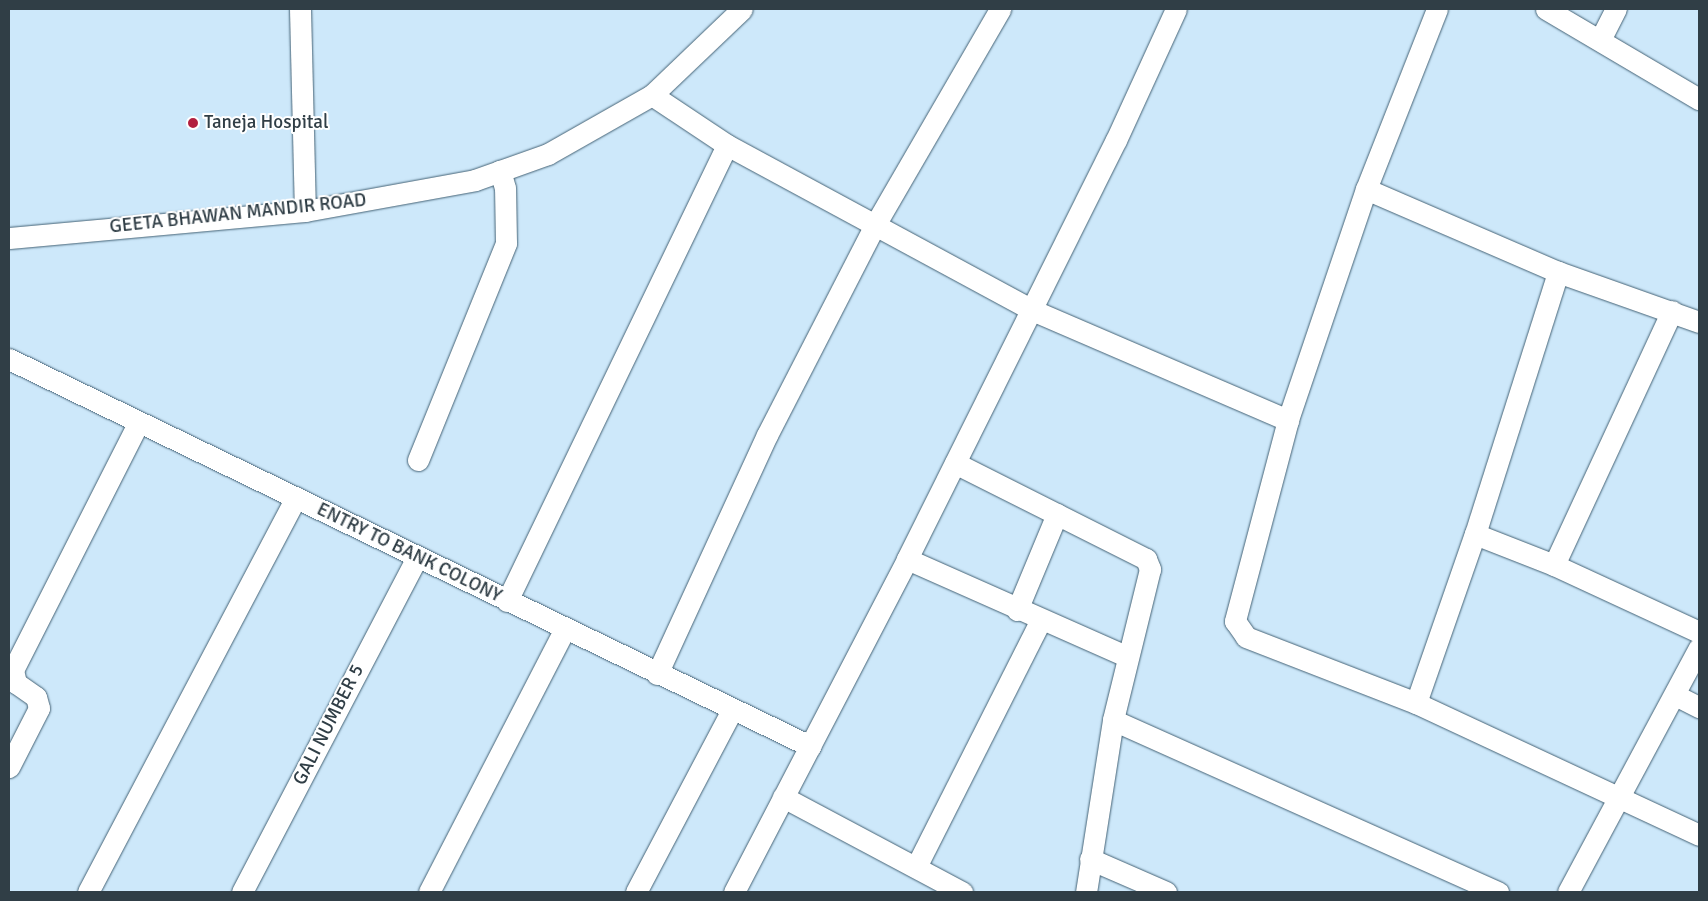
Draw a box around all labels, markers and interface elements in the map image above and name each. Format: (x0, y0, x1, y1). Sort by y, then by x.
place label: Taneja Hospital (204, 112, 329, 134)
marker: Taneja Hospital (186, 116, 200, 130)
street label: GEETA BHAWAN MANDIR ROAD (108, 189, 368, 239)
street label: ENTRY TO BANK COLONY (313, 498, 505, 608)
street label: GALI NUMBER 5 (289, 661, 369, 789)

